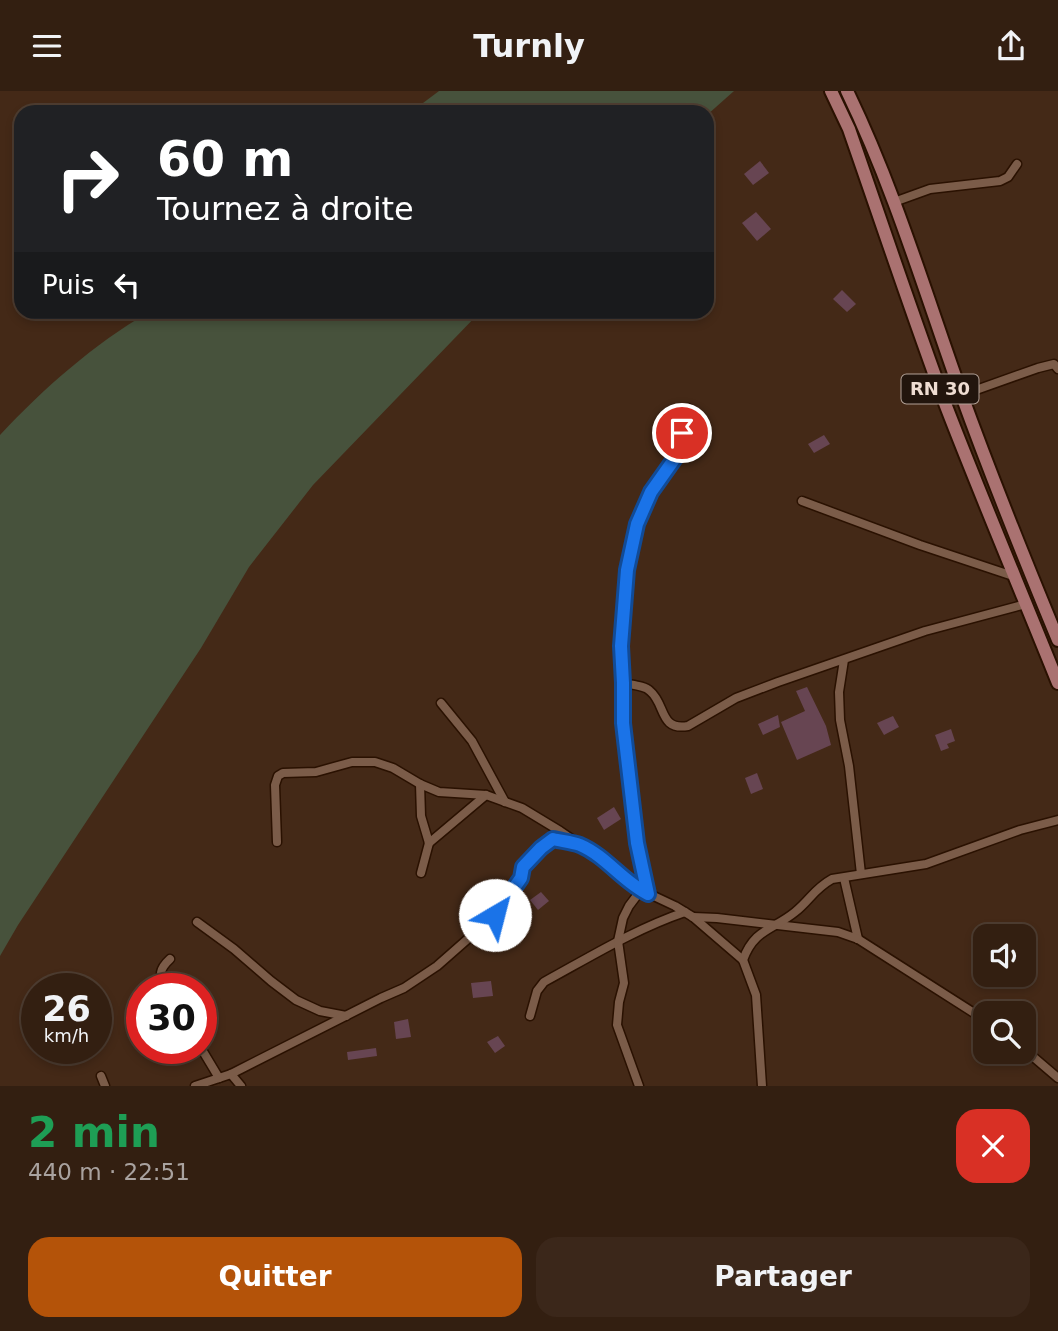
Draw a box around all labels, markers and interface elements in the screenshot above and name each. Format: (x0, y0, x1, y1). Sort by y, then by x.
icon: menu (28, 27, 66, 65)
text: Turnly (473, 27, 585, 65)
icon: share (992, 27, 1030, 65)
text: 60 m (157, 131, 293, 188)
icon: right (42, 133, 133, 224)
text: Tournez à droite (157, 190, 414, 228)
icon: left (108, 266, 146, 304)
text: Puis (42, 270, 94, 300)
road number: RN 30 (902, 375, 978, 403)
pin (652, 403, 712, 463)
icon: arrive (663, 414, 701, 452)
position arrow (458, 878, 532, 952)
map controls (973, 924, 1036, 1064)
button: sound (973, 924, 1036, 987)
speed limit sign: 30 (126, 973, 217, 1064)
text: 26 (42, 989, 91, 1029)
button: search (973, 1001, 1036, 1064)
text: km/h (44, 1025, 89, 1046)
text: 2 min (28, 1108, 160, 1157)
button: close (956, 1109, 1030, 1183)
text: 440 m · 22:51 (28, 1159, 190, 1185)
button: Quitter (28, 1237, 522, 1317)
button: Partager (536, 1237, 1030, 1317)

